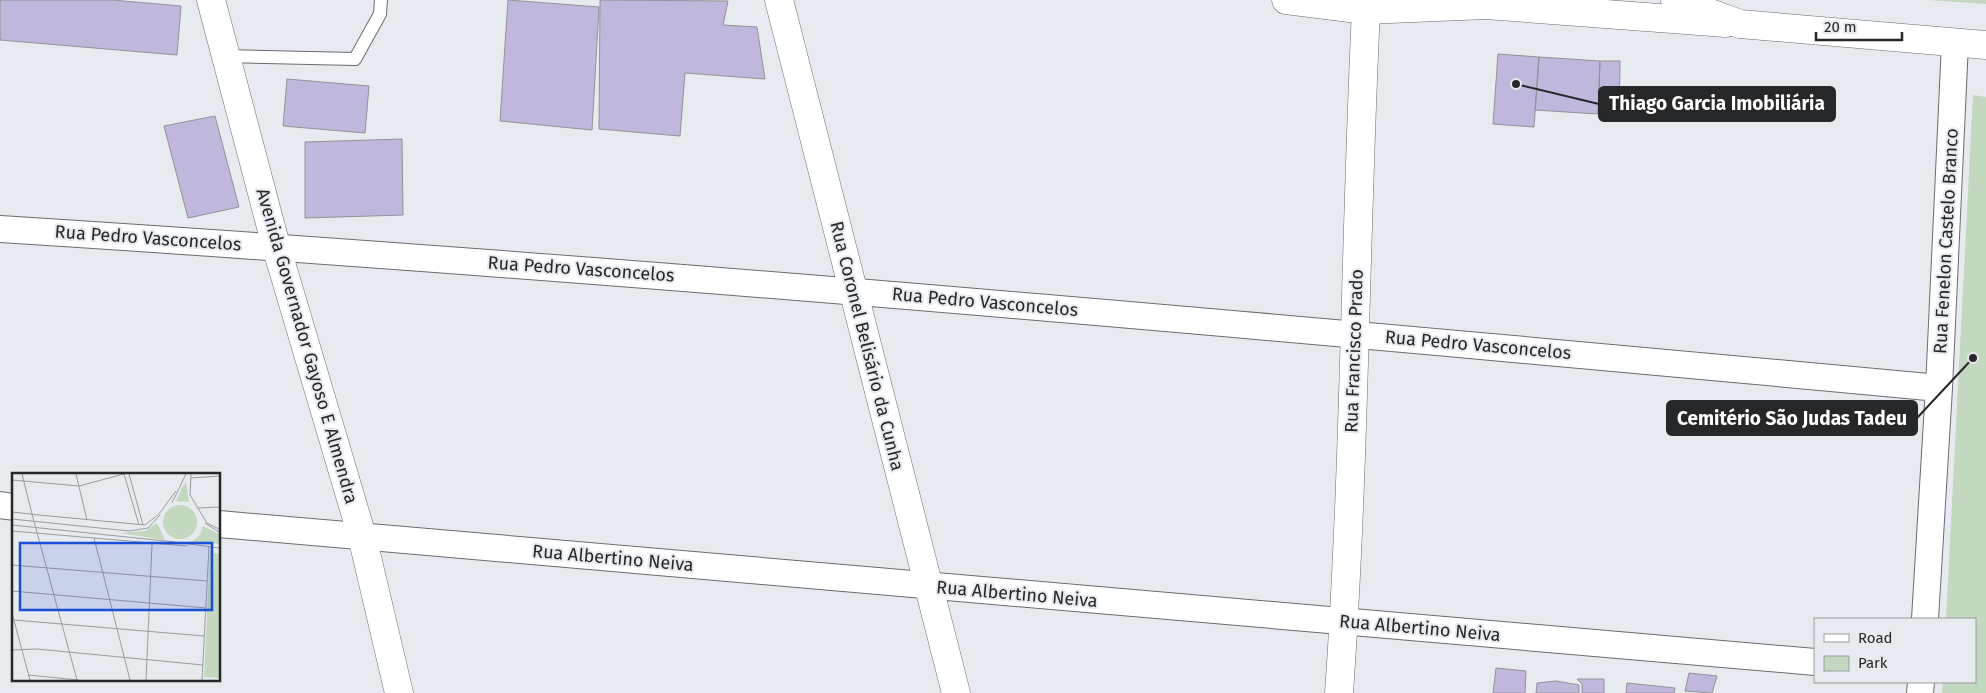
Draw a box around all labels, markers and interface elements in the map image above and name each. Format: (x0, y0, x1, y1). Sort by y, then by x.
scale bar (1816, 10, 1902, 42)
text: 20 m (1824, 18, 1857, 36)
callout: Thiago Garcia Imobiliária (1599, 87, 1835, 121)
text: Thiago Garcia Imobiliária (1609, 92, 1825, 115)
street label: Rua Fenelon Castelo Branco (1929, 128, 1963, 354)
street label: Avenida Governador Gayoso E Almendra (251, 186, 363, 506)
street label: Rua Coronel Belisário da Cunha (825, 219, 909, 473)
street label: Rua Pedro Vasconcelos (54, 221, 242, 255)
street label: Rua Pedro Vasconcelos (487, 252, 675, 286)
street label: Rua Francisco Prado (1340, 269, 1368, 433)
street label: Rua Pedro Vasconcelos (891, 283, 1079, 321)
street label: Rua Pedro Vasconcelos (1384, 326, 1572, 364)
callout: Cemitério São Judas Tadeu (1667, 401, 1917, 435)
text: Cemitério São Judas Tadeu (1677, 407, 1907, 430)
inset map (12, 473, 220, 680)
street label: Rua Albertino Neiva (531, 540, 695, 576)
street label: Rua Albertino Neiva (935, 576, 1099, 612)
street label: Rua Albertino Neiva (1338, 610, 1502, 646)
legend (1814, 618, 1976, 683)
text: Road (1858, 629, 1893, 647)
text: Park (1858, 654, 1888, 672)

